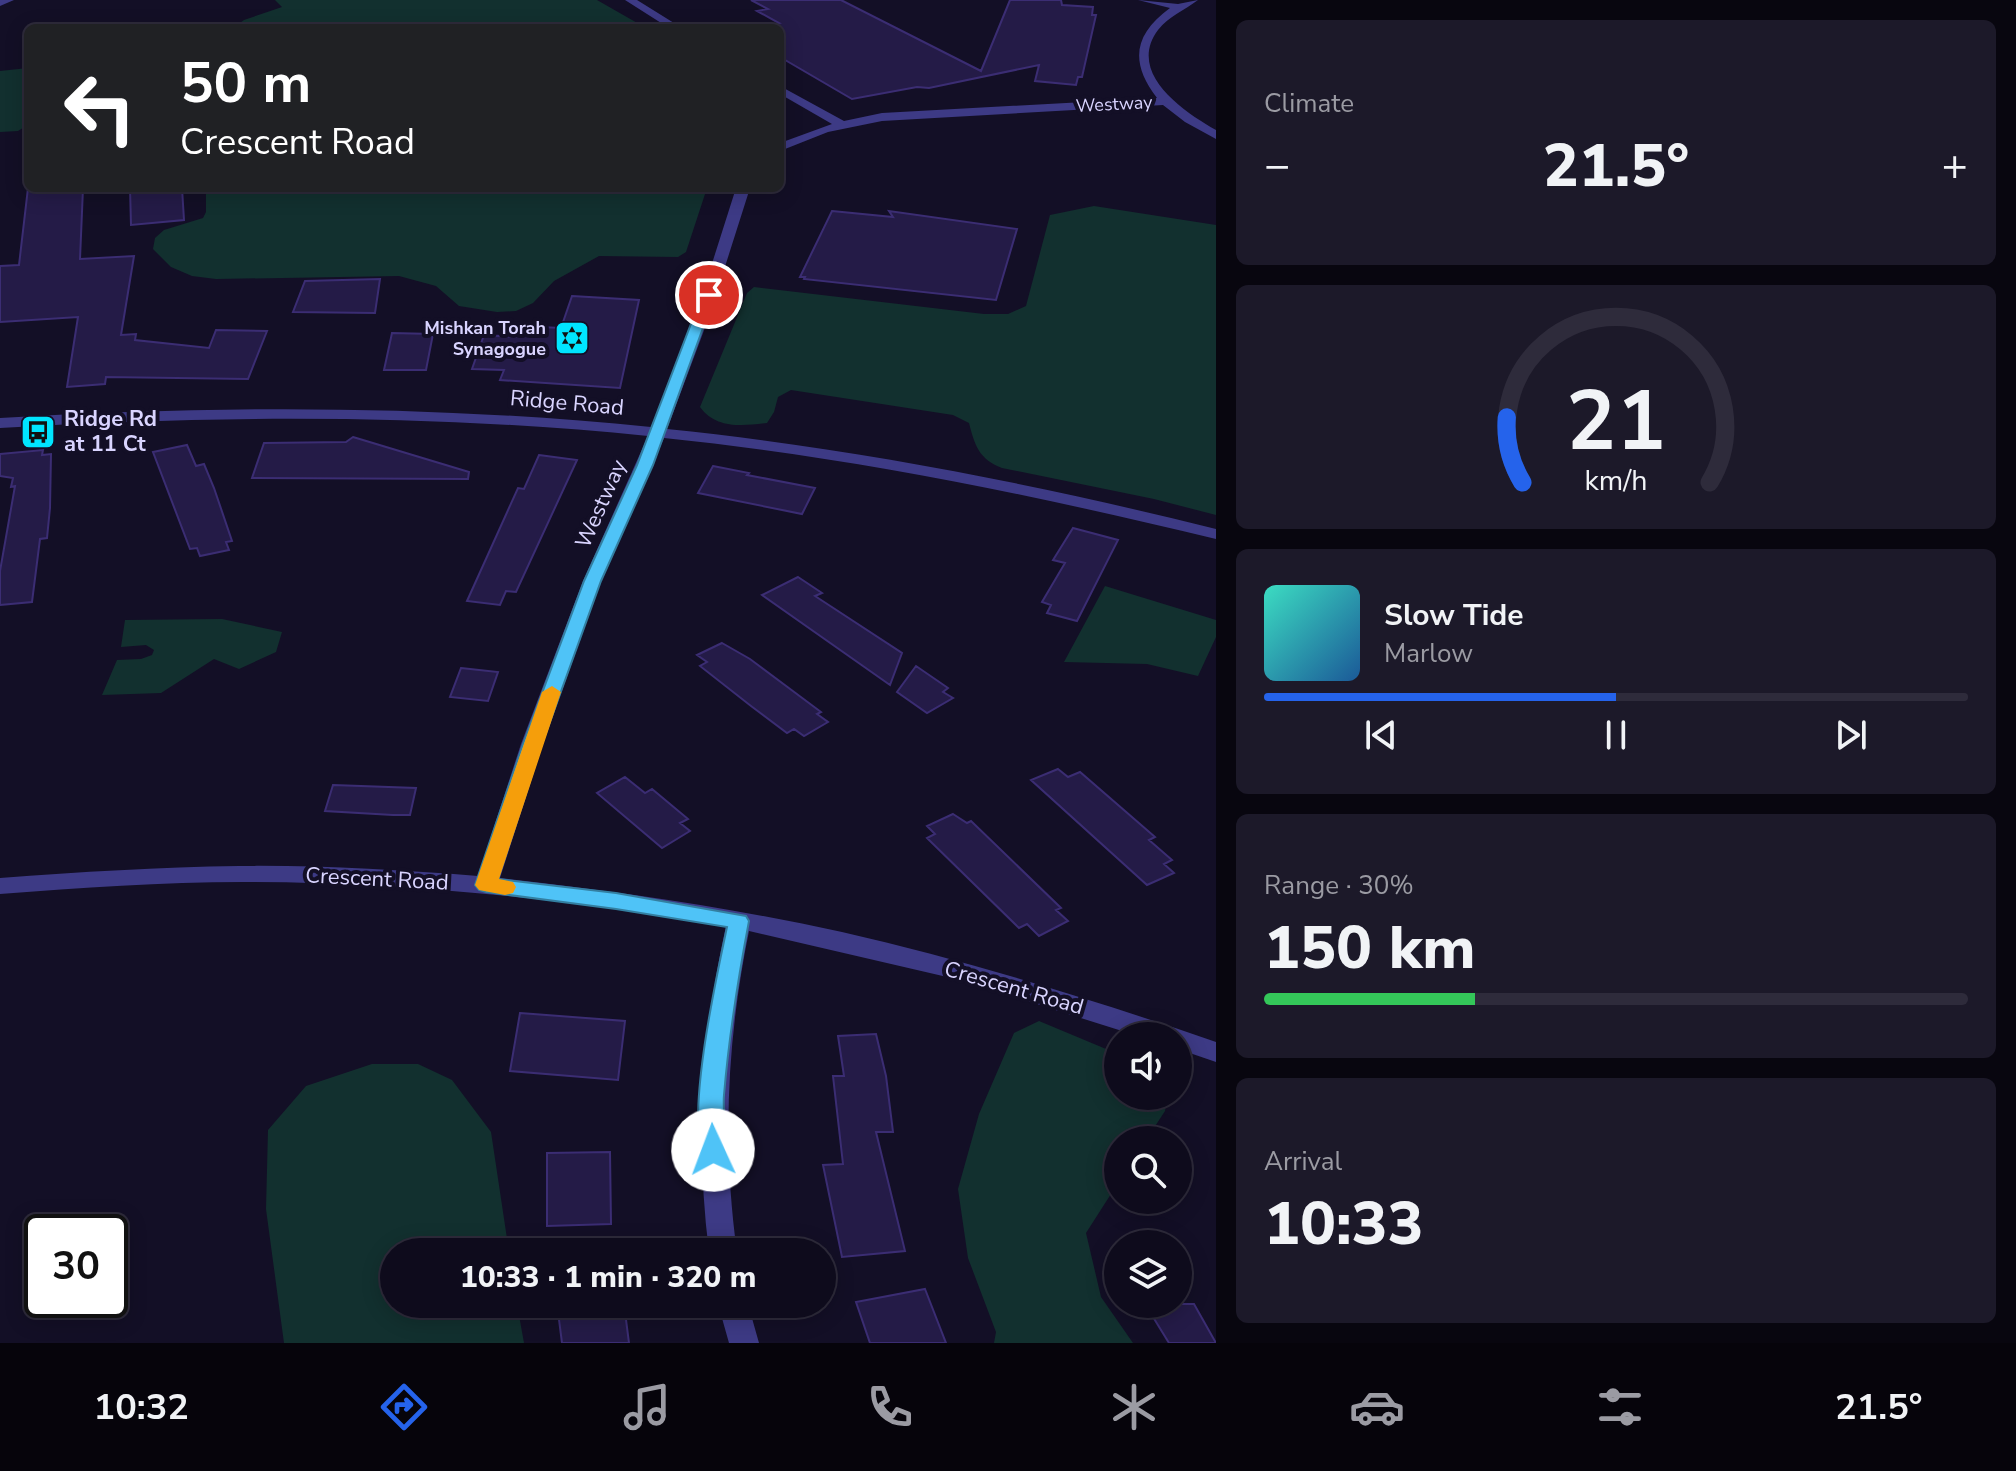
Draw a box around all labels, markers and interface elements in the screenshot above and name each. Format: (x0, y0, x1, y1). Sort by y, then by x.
text: 50 m (180, 45, 311, 122)
icon: left (48, 56, 152, 160)
text: Climate (1264, 86, 1354, 121)
street label: Westway (1075, 90, 1154, 118)
text: Crescent Road (180, 118, 415, 167)
text: 21.5° (1543, 125, 1689, 207)
text: − (1264, 136, 1290, 196)
text: + (1942, 136, 1968, 196)
pin (675, 261, 743, 329)
icon: arrive (687, 273, 731, 317)
place label: Mishkan Torah Synagogue (424, 316, 546, 361)
synagogue icon: Mishkan Torah Synagogue (553, 319, 591, 357)
text: 21 (1566, 364, 1666, 477)
street label: Ridge Road (509, 383, 625, 423)
place label: Ridge Rd at 11 Ct (64, 404, 157, 459)
bus stop icon: Ridge Rd at 11 Ct (19, 413, 57, 451)
street label: Westway (568, 454, 634, 553)
text: km/h (1585, 461, 1647, 500)
text: Slow Tide (1384, 595, 1524, 636)
text: Marlow (1384, 636, 1473, 671)
icon: previous (1359, 713, 1403, 757)
icon: pause (1594, 713, 1638, 757)
icon: next (1829, 713, 1873, 757)
street label: Crescent Road (305, 860, 449, 898)
text: Range · 30% (1264, 868, 1414, 903)
text: 150 km (1264, 907, 1476, 989)
street label: Crescent Road (941, 954, 1087, 1022)
map controls (1104, 1022, 1192, 1318)
button: sound (1104, 1022, 1192, 1110)
position arrow (671, 1108, 755, 1192)
button: search (1104, 1126, 1192, 1214)
text: Arrival (1264, 1144, 1342, 1179)
text: 10:33 (1264, 1183, 1424, 1265)
speed limit sign: 30 (24, 1214, 128, 1318)
button: layers (1104, 1230, 1192, 1318)
text: 10:33 · 1 min · 320 m (460, 1257, 756, 1298)
icon: directions (376, 1379, 432, 1435)
icon: music (619, 1379, 675, 1435)
icon: phone (862, 1379, 918, 1435)
icon: climate (1106, 1379, 1162, 1435)
icon: car (1349, 1379, 1405, 1435)
icon: filters (1592, 1379, 1648, 1435)
text: 10:32 (94, 1383, 189, 1432)
text: 21.5° (1835, 1383, 1922, 1432)

